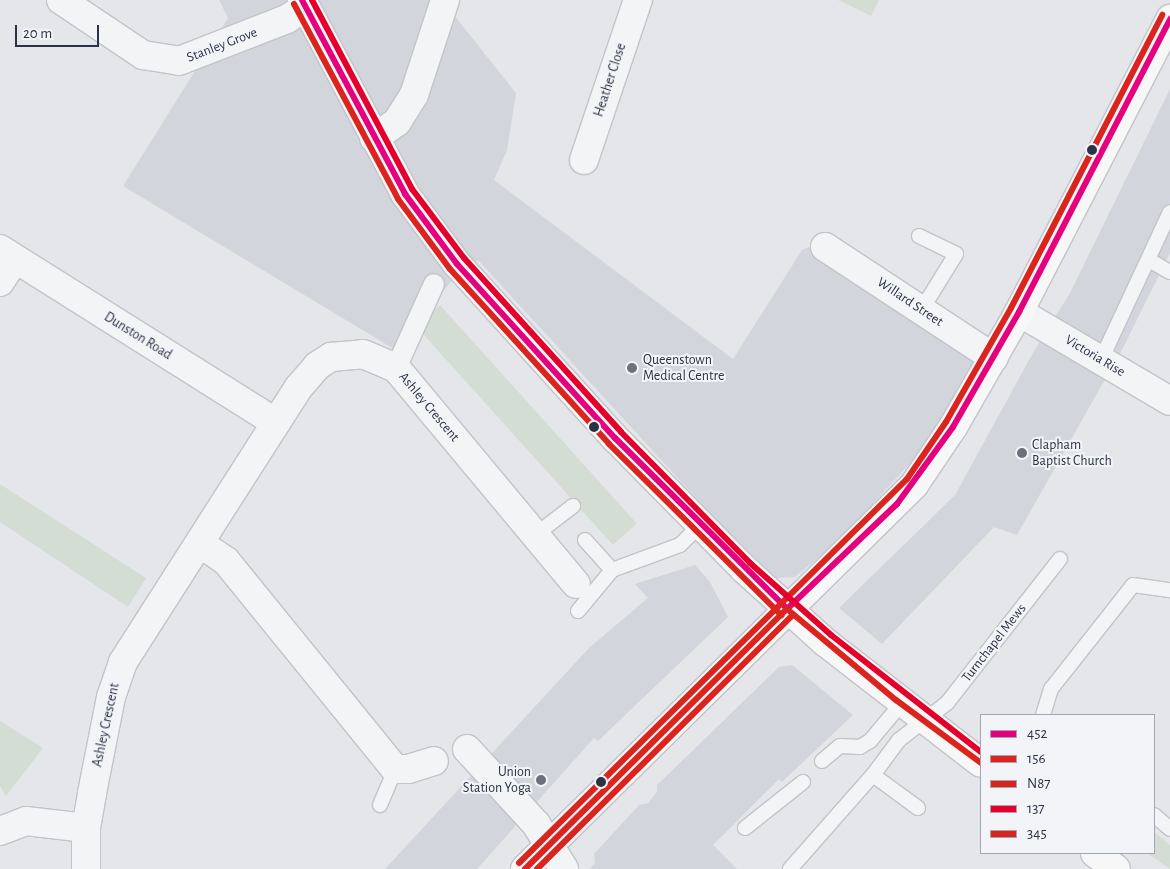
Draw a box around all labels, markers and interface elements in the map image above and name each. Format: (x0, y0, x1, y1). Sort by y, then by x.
scale bar (18, 15, 101, 47)
street label: Stanley Grove (184, 24, 260, 66)
text: 20 m (23, 26, 52, 41)
street label: Heather Close (590, 41, 630, 119)
unlabelled marker (1087, 145, 1097, 155)
street label: Willard Street (874, 274, 946, 330)
street label: Dunston Road (101, 309, 175, 363)
street label: Victoria Rise (1062, 332, 1128, 380)
place label: Queenstown Medical Centre (643, 352, 724, 384)
marker: Queenstown Medical Centre (625, 361, 639, 375)
street label: Ashley Crescent (395, 369, 463, 445)
unlabelled marker (589, 422, 599, 432)
place label: Clapham Baptist Church (1032, 437, 1112, 470)
marker: Clapham Baptist Church (1016, 447, 1028, 459)
street label: Turnchapel Mews (958, 600, 1030, 686)
street label: Ashley Crescent (89, 681, 123, 769)
legend (980, 714, 1155, 854)
text: 452 (1027, 726, 1047, 741)
text: 156 (1027, 751, 1045, 766)
place label: Union Station Yoga (463, 764, 531, 796)
marker: Union Station Yoga (535, 774, 547, 786)
text: N87 (1027, 776, 1051, 791)
unlabelled marker (596, 777, 606, 787)
text: 137 (1027, 801, 1045, 816)
text: 345 (1027, 826, 1047, 841)

